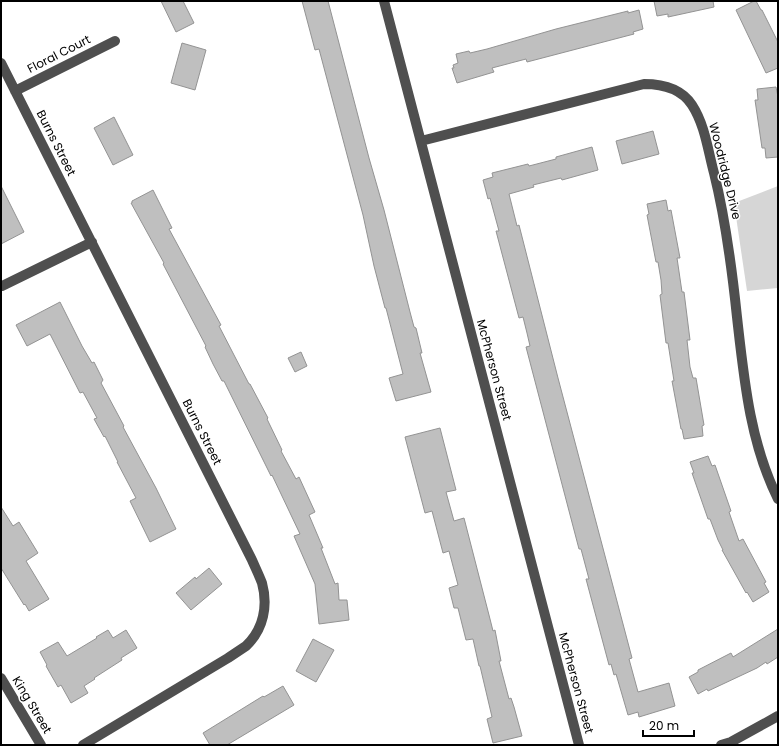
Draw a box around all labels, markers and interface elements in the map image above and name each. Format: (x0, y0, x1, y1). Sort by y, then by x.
street label: Floral Court (24, 30, 93, 77)
street label: Burns Street (33, 107, 80, 179)
street label: Woodridge Drive (705, 121, 746, 221)
street label: McPherson Street (473, 317, 516, 422)
street label: Burns Street (179, 396, 226, 468)
street label: McPherson Street (555, 630, 598, 735)
street label: King Street (9, 673, 56, 737)
scale bar (643, 712, 694, 738)
text: 20 m (649, 717, 679, 734)

